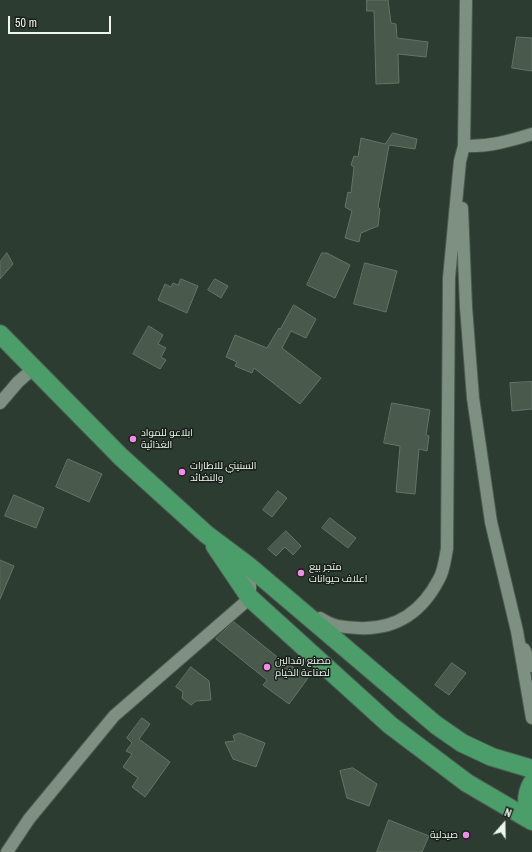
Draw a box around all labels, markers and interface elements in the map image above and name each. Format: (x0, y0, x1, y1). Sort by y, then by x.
scale bar (10, 8, 113, 34)
text: 50 m (15, 15, 37, 31)
place label: ابلاعو للمواد الغذائية (141, 427, 193, 450)
marker: ابلاعو للمواد الغذائية (128, 434, 138, 444)
place label: السنيني للاطارات والنضائد (190, 460, 256, 484)
marker: السنيني للاطارات والنضائد (177, 467, 187, 477)
place label: متجر بيع اعلاف حيوانات (309, 561, 367, 584)
marker: متجر بيع اعلاف حيوانات (296, 568, 306, 578)
place label: مصنع رقدالين لصناعة الخيام (275, 655, 331, 678)
marker: مصنع رقدالين لصناعة الخيام (262, 662, 272, 672)
north arrow (484, 804, 524, 844)
text: N (503, 805, 514, 820)
place label: صيدلية (430, 829, 458, 841)
marker: صيدلية (461, 830, 471, 840)

